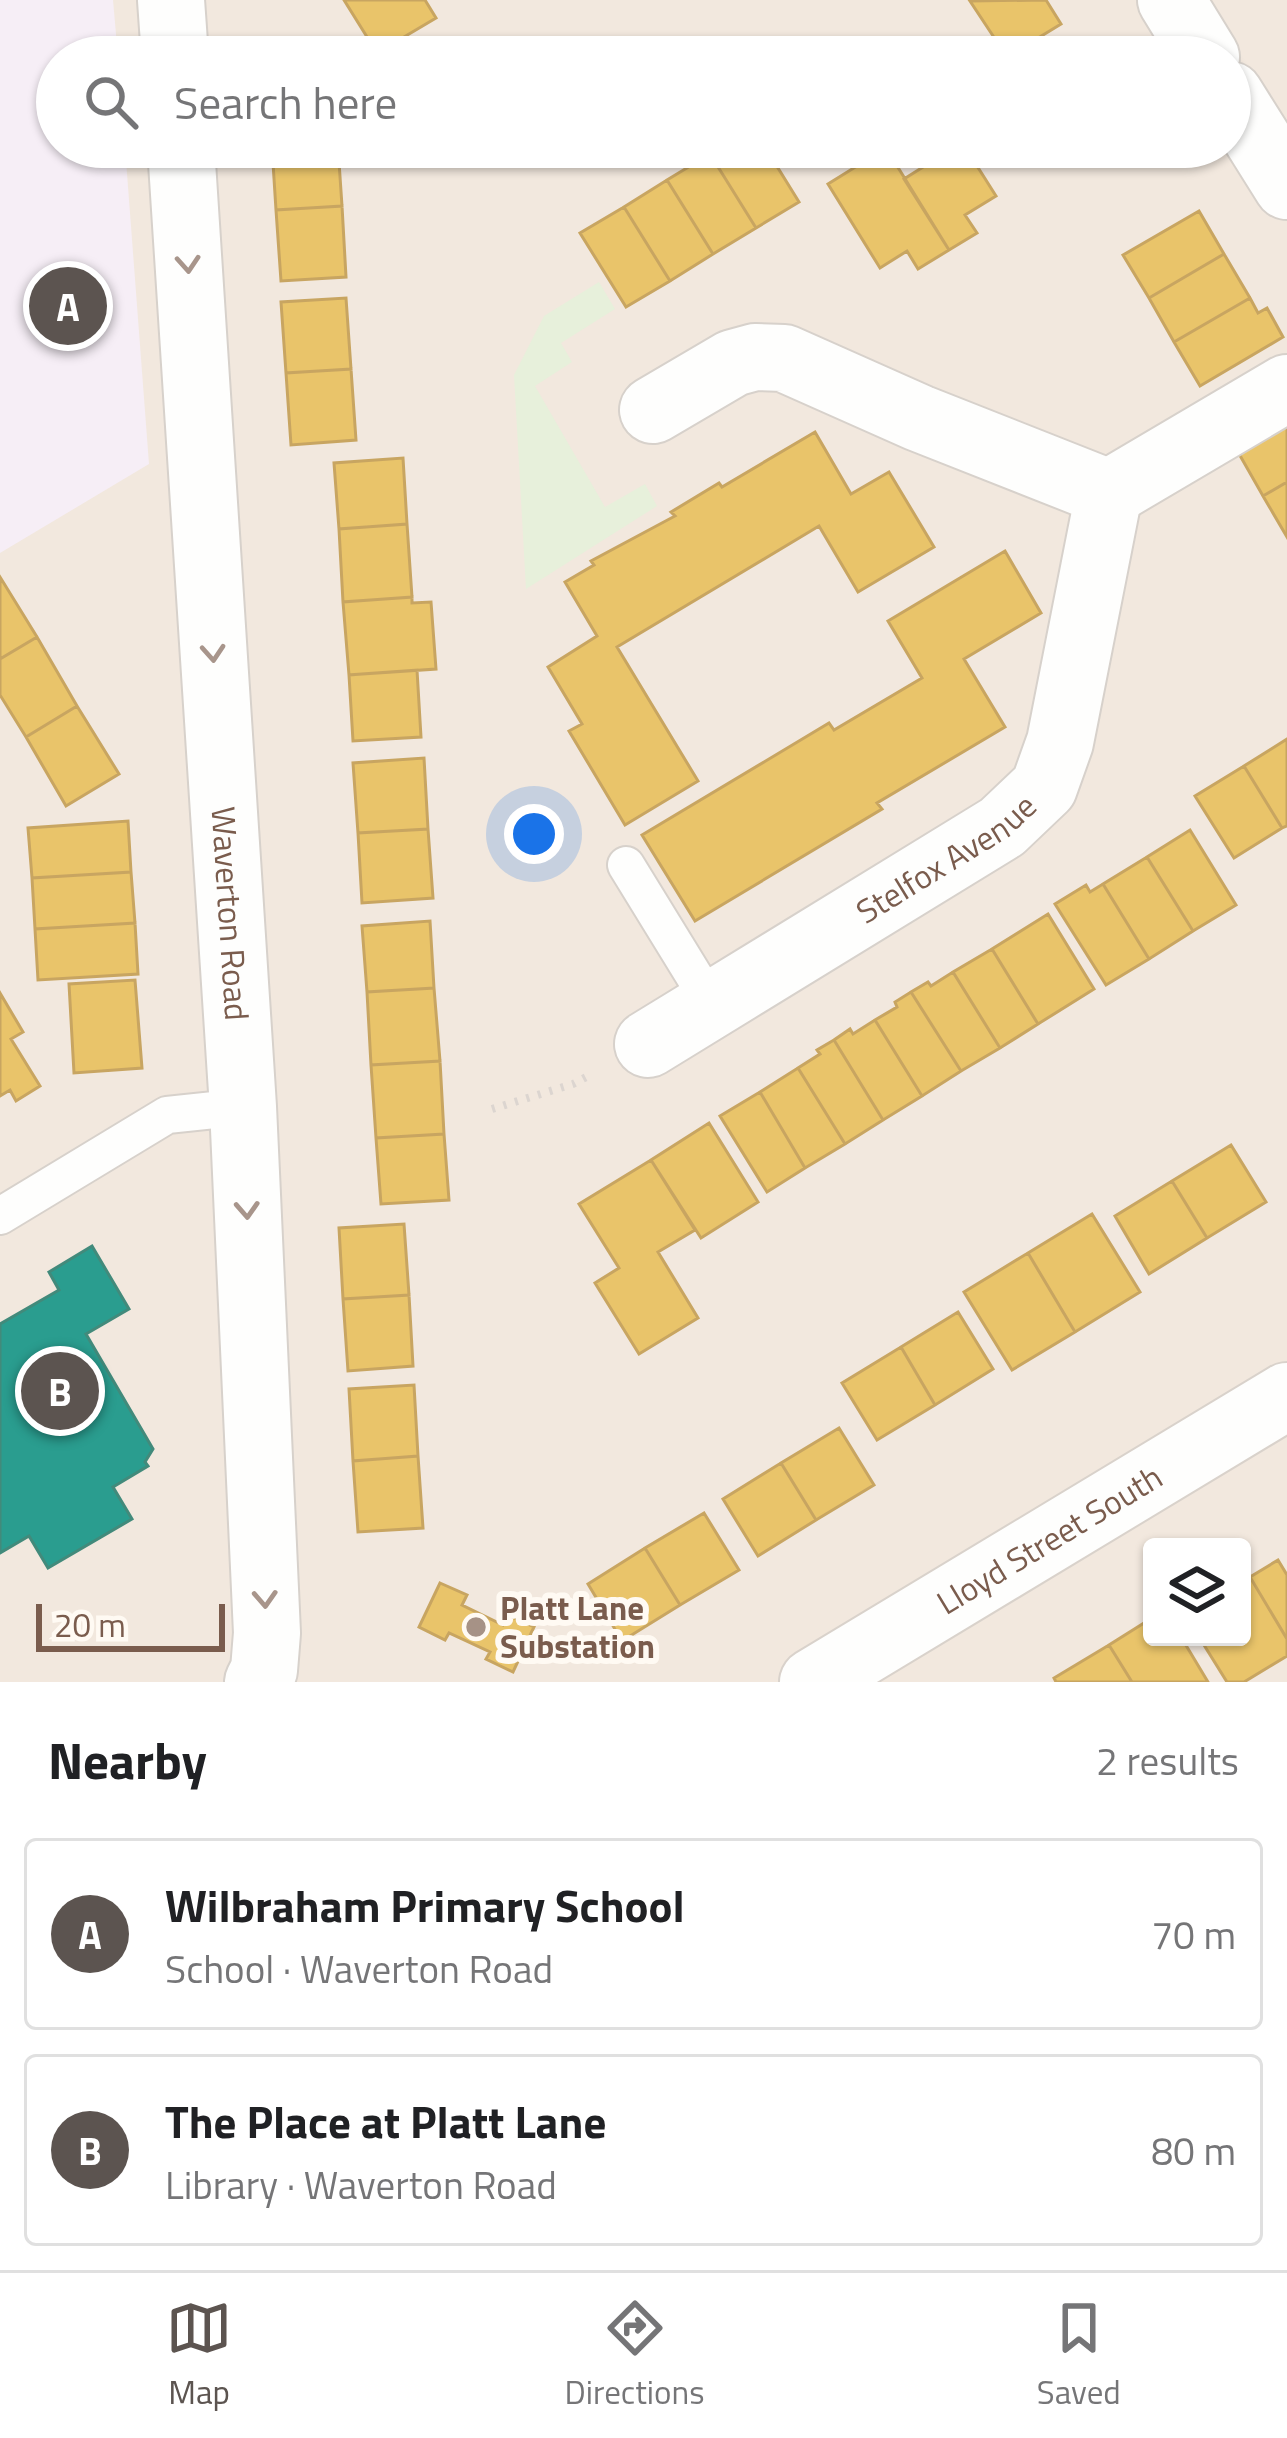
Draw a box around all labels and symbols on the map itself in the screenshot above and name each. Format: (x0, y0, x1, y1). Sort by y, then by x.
one-way arrow (175, 255, 201, 274)
pin: A (29, 261, 107, 351)
one-way arrow (200, 644, 226, 663)
street label: Stelfox Avenue (846, 782, 1048, 936)
your location (504, 804, 564, 864)
street label: Waverton Road (199, 805, 262, 1022)
one-way arrow (234, 1201, 260, 1220)
pin: B (21, 1346, 99, 1436)
street label: Lloyd Street South (927, 1452, 1172, 1627)
place label: Platt Lane Substation (500, 1583, 655, 1671)
one-way arrow (252, 1590, 278, 1609)
scale bar (36, 1598, 225, 1651)
marker: Platt Lane Substation (463, 1614, 489, 1640)

